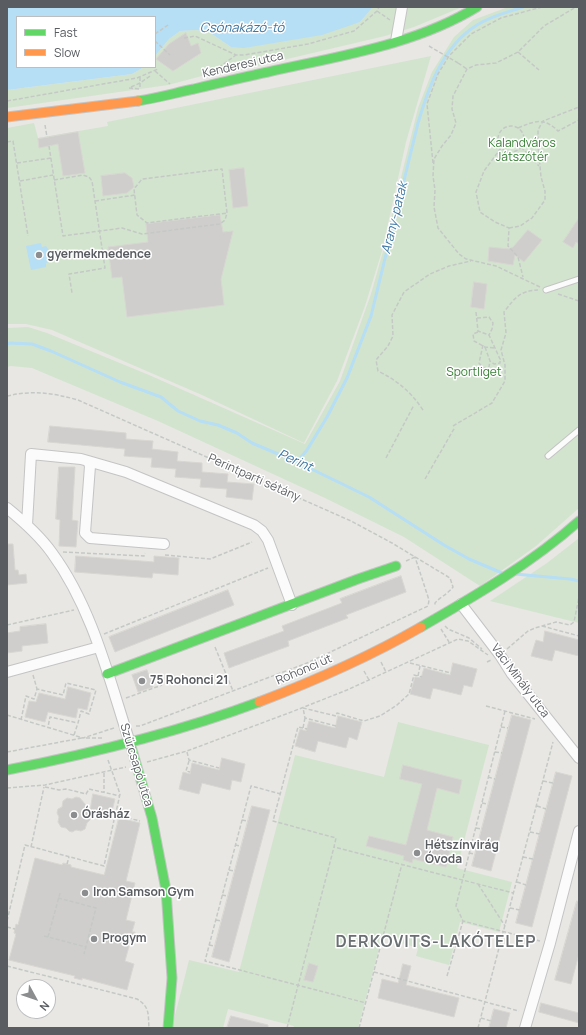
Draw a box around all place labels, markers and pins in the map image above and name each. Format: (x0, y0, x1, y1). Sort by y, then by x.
place label: gyermekmedence (47, 248, 151, 262)
marker: gyermekmedence (34, 250, 44, 260)
place label: 75 Rohonci 21 (150, 674, 228, 688)
marker: 75 Rohonci 21 (137, 676, 147, 686)
place label: Órásház (82, 808, 130, 822)
marker: Órásház (69, 810, 79, 820)
place label: Hétszínvirág Óvoda (425, 839, 499, 867)
marker: Hétszínvirág Óvoda (412, 848, 422, 858)
place label: Iron Samson Gym (93, 886, 194, 900)
marker: Iron Samson Gym (80, 888, 90, 898)
place label: Progym (102, 932, 147, 946)
marker: Progym (89, 934, 99, 944)

